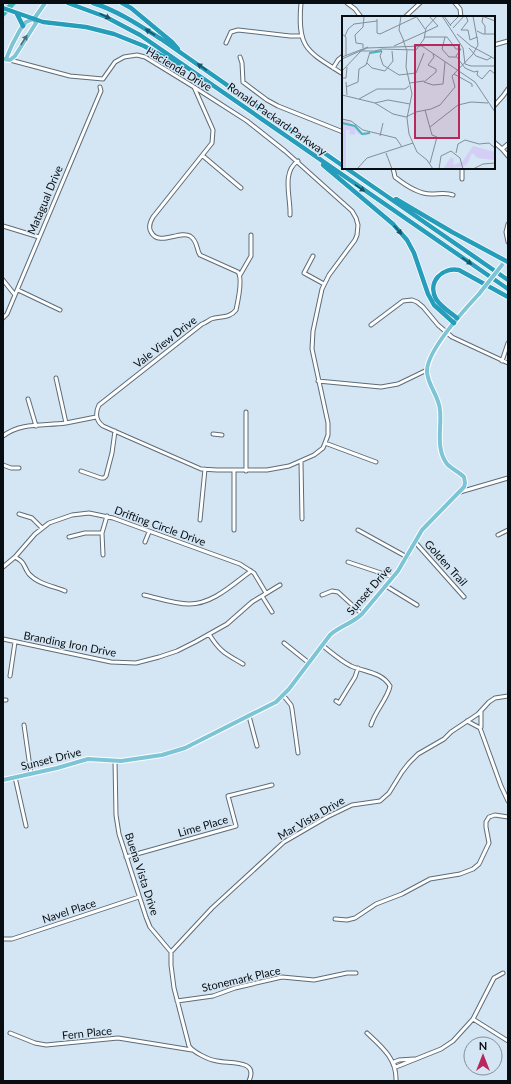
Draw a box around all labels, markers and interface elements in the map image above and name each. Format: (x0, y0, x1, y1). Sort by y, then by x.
one-way arrow (99, 13, 111, 19)
inset map (342, 16, 495, 169)
one-way arrow (145, 28, 155, 36)
one-way arrow (21, 34, 28, 46)
street label: Hacienda Drive (144, 44, 215, 93)
one-way arrow (196, 63, 207, 71)
street label: Ronald Packard Parkway (225, 79, 330, 158)
street label: Matagual Drive (24, 163, 65, 236)
one-way arrow (355, 184, 366, 192)
one-way arrow (394, 225, 403, 235)
one-way arrow (462, 257, 473, 265)
street label: Vale View Drive (131, 313, 199, 370)
street label: Drifting Circle Drive (113, 503, 208, 548)
street label: Golden Trail (422, 537, 470, 588)
street label: Sunset Drive (343, 562, 394, 617)
street label: Branding Iron Drive (23, 628, 118, 659)
street label: Sunset Drive (19, 745, 83, 772)
street label: Mar Vista Drive (275, 793, 347, 842)
street label: Lime Place (176, 812, 230, 839)
street label: Buena Vista Drive (123, 831, 162, 917)
street label: Navel Place (40, 896, 98, 925)
street label: Stonemark Place (200, 963, 282, 994)
street label: Fern Place (61, 1023, 113, 1042)
north arrow (463, 1036, 503, 1076)
text: N (479, 1039, 487, 1052)

